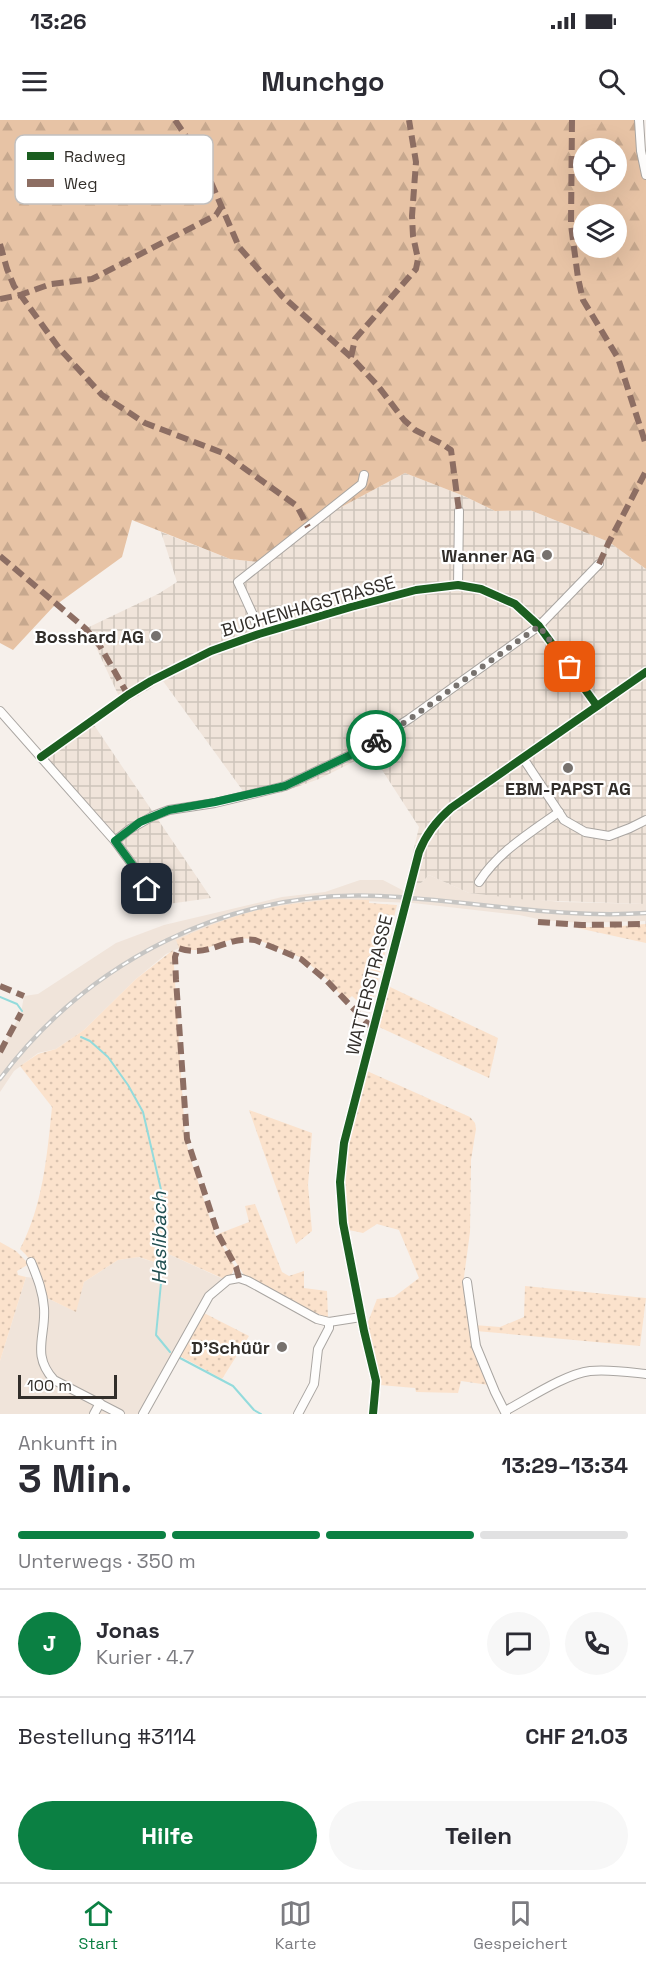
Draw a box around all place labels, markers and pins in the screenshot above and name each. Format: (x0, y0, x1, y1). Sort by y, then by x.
place label: Wanner AG (441, 544, 535, 567)
marker: Wanner AG (540, 548, 554, 562)
place label: Bosshard AG (35, 625, 144, 648)
marker: Bosshard AG (149, 629, 163, 643)
pin (544, 641, 595, 692)
marker: EBM-PAPST AG (561, 761, 575, 775)
place label: EBM-PAPST AG (505, 777, 631, 800)
pin (121, 863, 172, 914)
place label: D'Schüür (191, 1336, 270, 1359)
marker: D'Schüür (275, 1340, 289, 1354)

